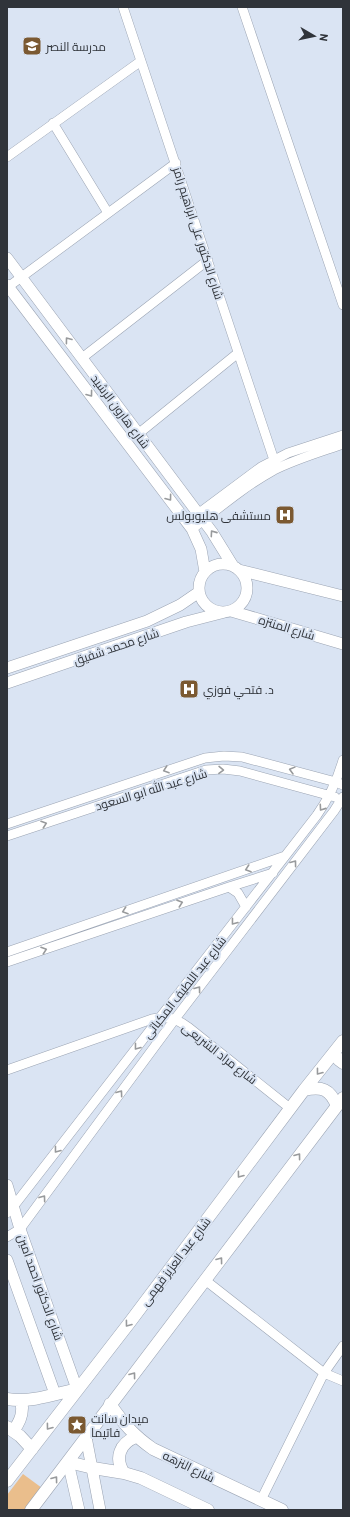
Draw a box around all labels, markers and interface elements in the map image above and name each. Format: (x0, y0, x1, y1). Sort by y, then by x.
north arrow (294, 16, 334, 56)
text: N (317, 33, 331, 42)
school or university icon: مدرسة النصر (21, 35, 43, 57)
place label: مدرسة النصر (45, 39, 106, 54)
street label: شارع الدكتور على ابراهيم رامز (169, 164, 227, 302)
one-way arrow (65, 337, 72, 344)
street label: شارع هارون الرشيد (87, 371, 153, 452)
one-way arrow (85, 390, 93, 397)
one-way arrow (164, 493, 171, 500)
hospital icon: مستشفى هليوبولس (274, 504, 296, 526)
place label: مستشفى هليوبولس (166, 508, 271, 523)
one-way arrow (211, 531, 218, 538)
street label: شارع المنتزه (257, 612, 317, 644)
street label: شارع محمد شفيق (71, 625, 161, 669)
hospital icon: د. فتحي فوزي (178, 678, 200, 700)
place label: د. فتحي فوزي (203, 682, 274, 700)
street label: شارع عبد الله ابو السعود (93, 765, 209, 815)
one-way arrow (163, 766, 170, 774)
one-way arrow (218, 766, 224, 774)
one-way arrow (289, 767, 295, 775)
one-way arrow (319, 804, 326, 811)
one-way arrow (40, 820, 47, 828)
one-way arrow (289, 861, 296, 868)
one-way arrow (245, 864, 252, 873)
one-way arrow (177, 900, 184, 908)
one-way arrow (122, 907, 129, 915)
one-way arrow (231, 918, 238, 925)
street label: شارع عبد اللطيف المكباتى (140, 933, 230, 1042)
one-way arrow (40, 946, 47, 954)
one-way arrow (193, 986, 200, 993)
street label: شارع مراد الشريعى (179, 1019, 260, 1088)
one-way arrow (135, 1043, 142, 1050)
one-way arrow (316, 1067, 323, 1074)
one-way arrow (115, 1091, 122, 1098)
one-way arrow (55, 1146, 62, 1153)
one-way arrow (293, 1154, 300, 1161)
one-way arrow (238, 1171, 245, 1178)
one-way arrow (38, 1195, 46, 1202)
street label: شارع عبد العزيز فهمى (137, 1214, 214, 1309)
street label: شارع الدكتور احمد امين (13, 1232, 67, 1343)
one-way arrow (215, 1257, 222, 1264)
one-way arrow (126, 1319, 133, 1326)
one-way arrow (128, 1372, 135, 1379)
place label: ميدان سانت فاتيما (91, 1411, 149, 1440)
place icon: ميدان سانت فاتيما (66, 1414, 88, 1436)
one-way arrow (46, 1422, 53, 1429)
street label: شارع النزهه (160, 1447, 217, 1486)
one-way arrow (50, 1476, 58, 1483)

